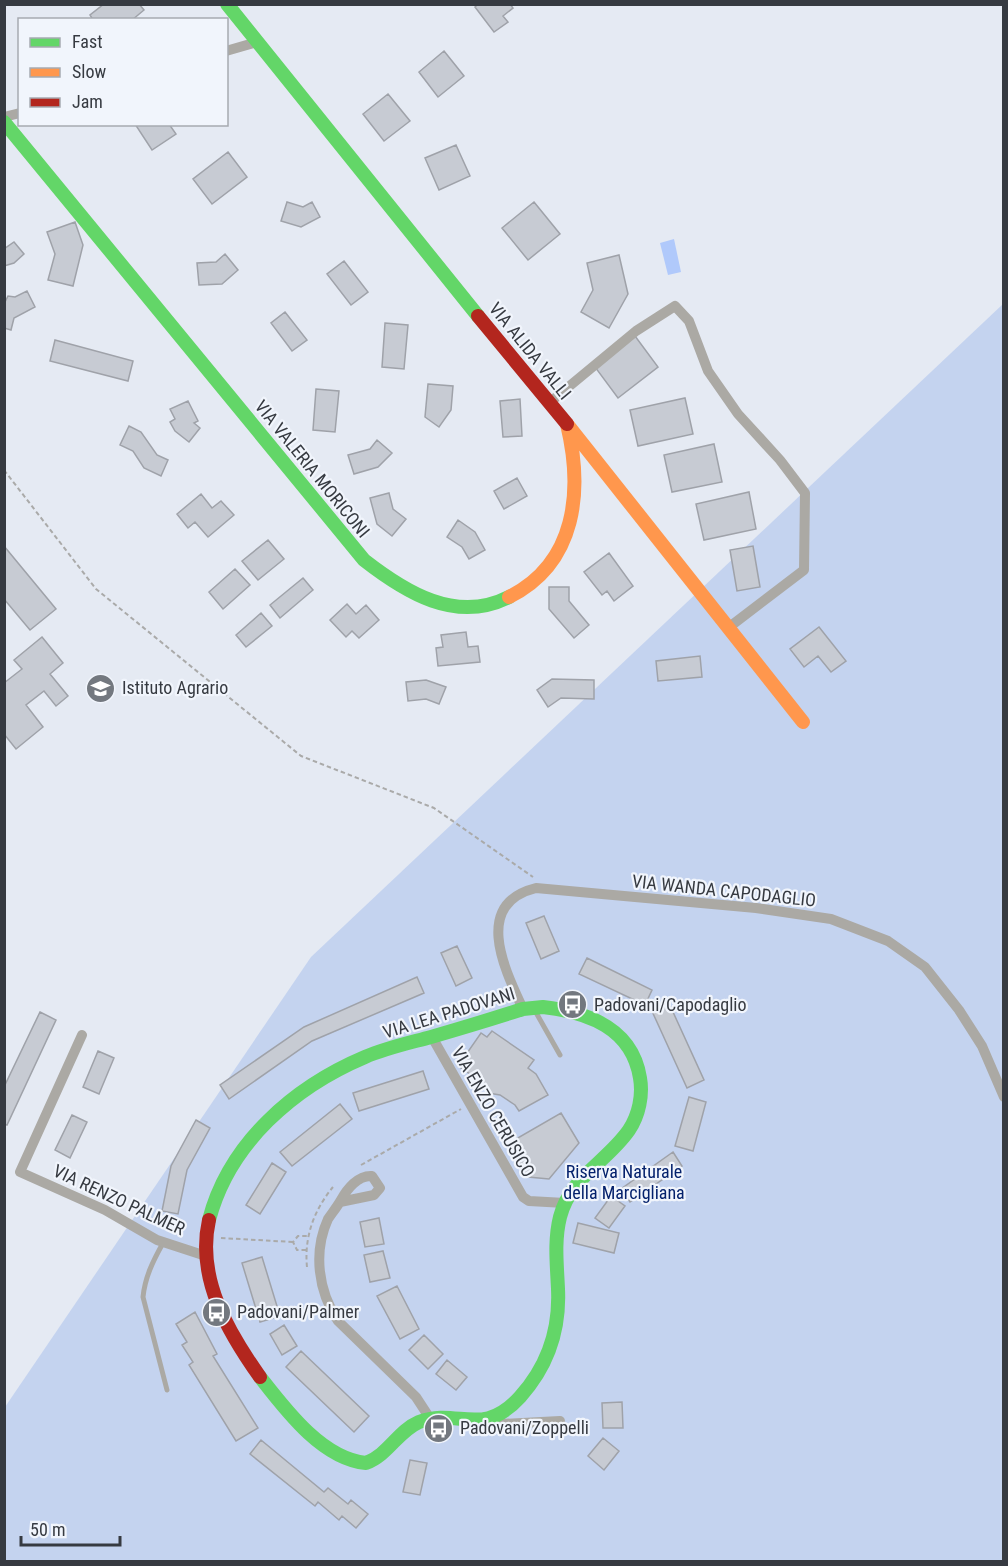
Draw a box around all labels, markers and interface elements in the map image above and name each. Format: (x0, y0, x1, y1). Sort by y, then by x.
legend (18, 18, 228, 126)
text: Fast (72, 31, 103, 52)
text: Slow (72, 61, 107, 82)
text: Jam (72, 91, 103, 112)
street label: VIA ALIDA VALLI (485, 298, 576, 403)
street label: VIA VALERIA MORICONI (251, 396, 374, 542)
school or university icon: Istituto Agrario (85, 672, 117, 704)
place label: Istituto Agrario (122, 677, 228, 698)
street label: VIA WANDA CAPODAGLIO (631, 870, 817, 911)
street label: VIA LEA PADOVANI (380, 982, 517, 1043)
bus stop icon: Padovani/Capodaglio (557, 989, 589, 1021)
place label: Padovani/Capodaglio (594, 994, 747, 1015)
street label: VIA ENZO CERUSICO (448, 1043, 539, 1181)
street label: VIA RENZO PALMER (50, 1160, 189, 1239)
park label: Riserva Naturale della Marcigliana (563, 1161, 685, 1203)
bus stop icon: Padovani/Palmer (200, 1296, 232, 1328)
place label: Padovani/Palmer (237, 1301, 360, 1322)
bus stop icon: Padovani/Zoppelli (423, 1412, 455, 1444)
place label: Padovani/Zoppelli (460, 1417, 589, 1438)
scale bar (21, 1509, 120, 1547)
text: 50 m (30, 1519, 65, 1540)

